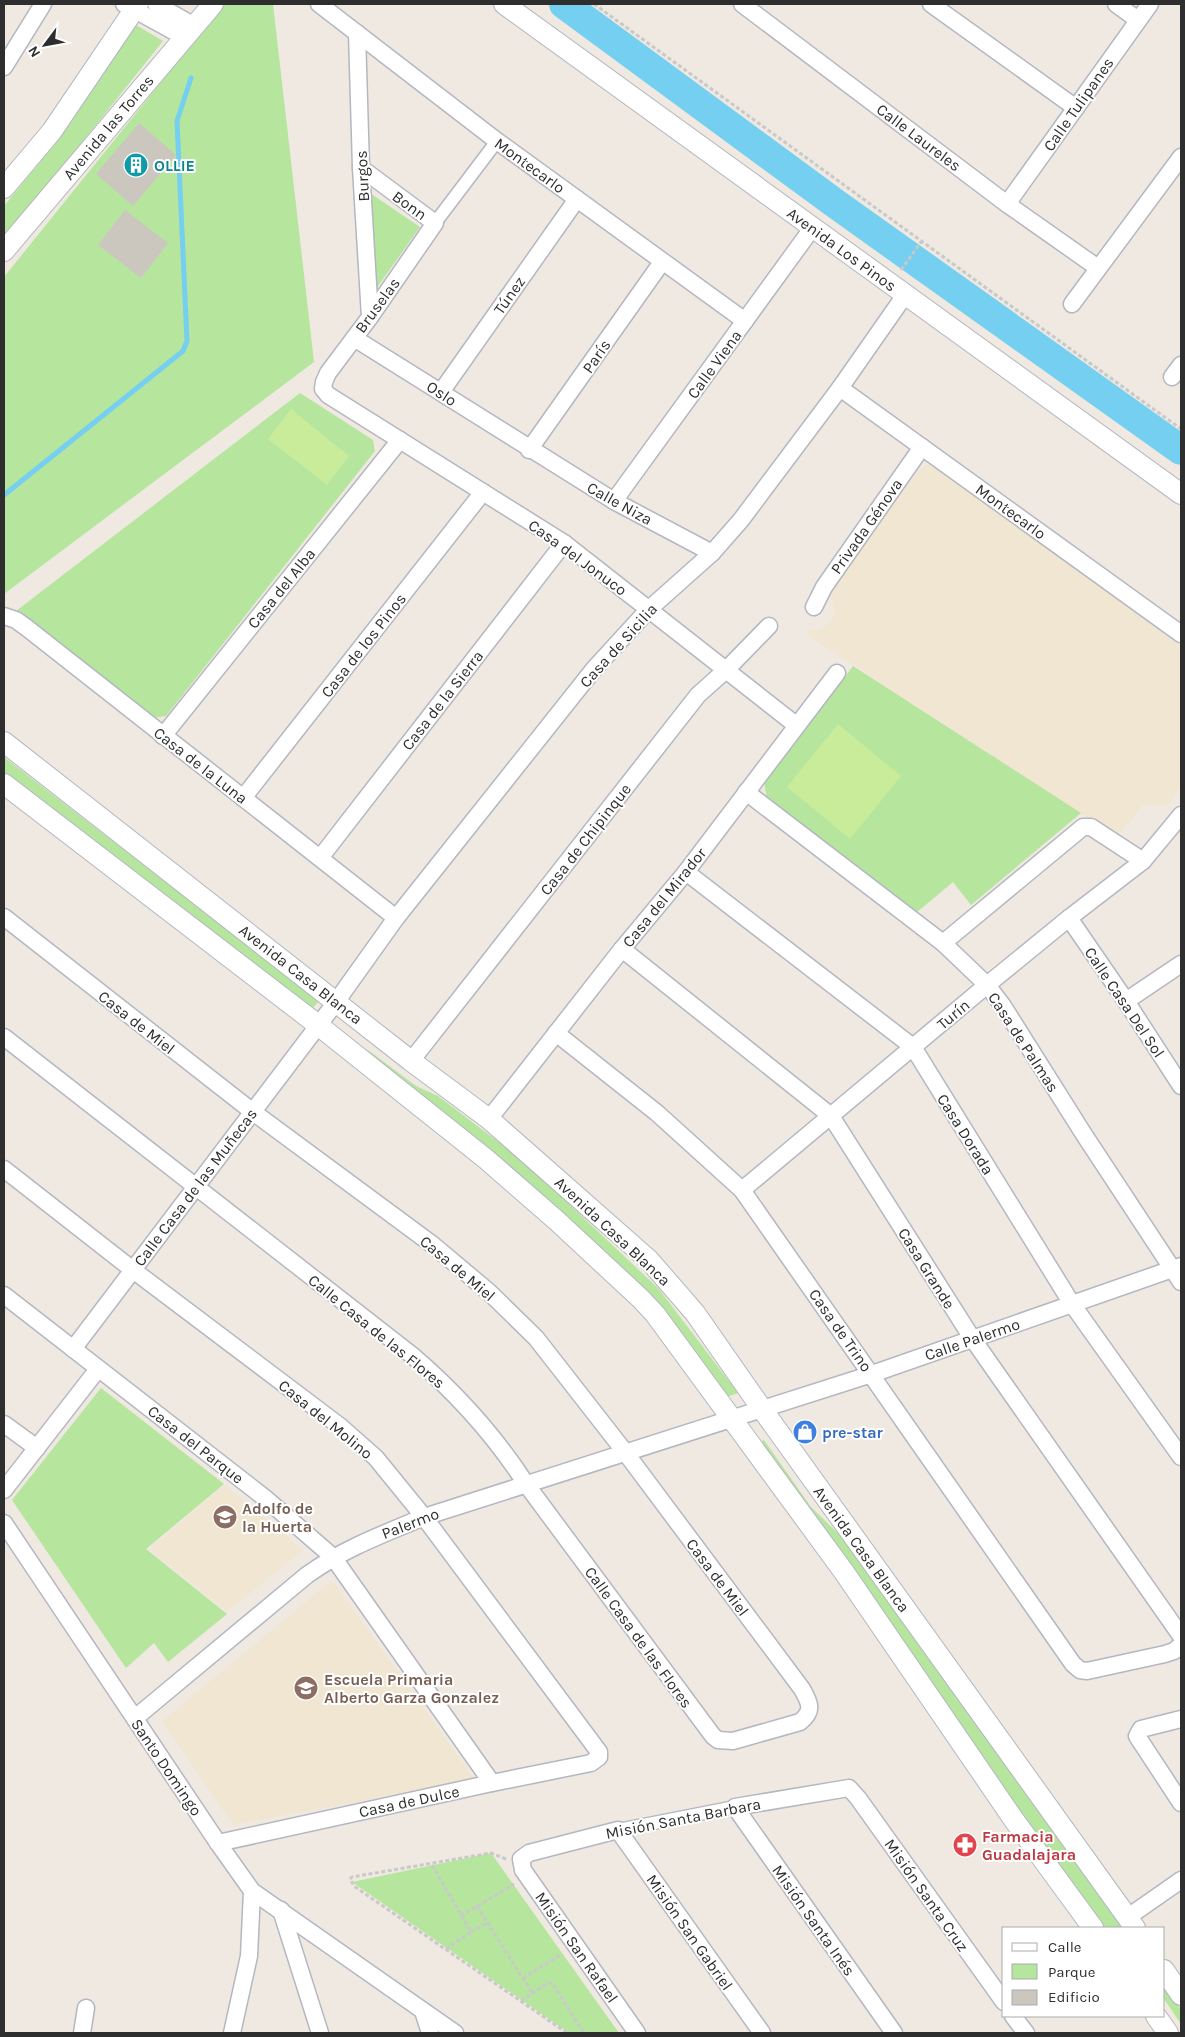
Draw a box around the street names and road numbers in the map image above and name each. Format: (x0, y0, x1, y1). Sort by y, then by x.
street label: Calle Tulipanes (1039, 54, 1118, 155)
street label: Avenida las Torres (59, 71, 158, 184)
street label: Calle Laureles (873, 100, 965, 175)
street label: Montecarlo (491, 134, 569, 197)
street label: Burgos (352, 150, 373, 202)
street label: Bonn (389, 187, 431, 224)
street label: Avenida Los Pinos (783, 203, 900, 295)
street label: Túnez (490, 273, 529, 318)
street label: Bruselas (351, 274, 404, 337)
street label: Calle Viena (683, 326, 746, 402)
street label: París (578, 336, 615, 377)
street label: Oslo (423, 377, 460, 410)
street label: Privada Génova (826, 475, 906, 578)
street label: Calle Niza (584, 478, 656, 529)
street label: Montecarlo (972, 480, 1050, 543)
street label: Casa del Jonuco (525, 515, 631, 600)
street label: Casa del Alba (243, 544, 319, 632)
street label: Casa de los Pinos (317, 589, 410, 701)
street label: Casa de Sicilia (576, 599, 661, 691)
street label: Casa de la Sierra (398, 647, 487, 754)
street label: Casa de la Luna (150, 723, 251, 808)
street label: Casa de Chipinque (536, 780, 635, 899)
street label: Casa del Mirador (618, 844, 710, 951)
street label: Avenida Casa Blanca (235, 920, 366, 1028)
street label: Calle Casa Del Sol (1081, 943, 1169, 1061)
street label: Casa de Miel (95, 987, 179, 1058)
street label: Casa de Palmas (984, 989, 1063, 1096)
street label: Turín (933, 995, 974, 1033)
street label: Casa Dorada (933, 1090, 998, 1178)
street label: Calle Casa de las Muñecas (130, 1105, 261, 1270)
street label: Avenida Casa Blanca (551, 1173, 674, 1290)
street label: Casa Grande (894, 1224, 959, 1312)
street label: Casa de Miel (416, 1231, 499, 1305)
street label: Calle Casa de las Flores (305, 1270, 449, 1392)
street label: Casa de Trino (805, 1285, 876, 1375)
street label: Calle Palermo (922, 1314, 1022, 1365)
street label: Casa del Molino (275, 1376, 377, 1463)
street label: Casa del Parque (144, 1401, 247, 1488)
street label: Avenida Casa Blanca (809, 1483, 914, 1616)
street label: Palermo (379, 1504, 442, 1543)
street label: Casa de Miel (682, 1535, 753, 1620)
street label: Calle Casa de las Flores (581, 1563, 696, 1712)
street label: Santo Domingo (127, 1715, 206, 1820)
street label: Casa de Dulce (357, 1782, 461, 1821)
street label: Misión Santa Barbara (604, 1794, 762, 1843)
street label: Misión Santa Cruz (881, 1835, 973, 1955)
street label: Misión Santa Inés (768, 1861, 859, 1979)
street label: Misión San Gabriel (642, 1871, 737, 1994)
street label: Misión San Rafael (531, 1888, 622, 2006)

